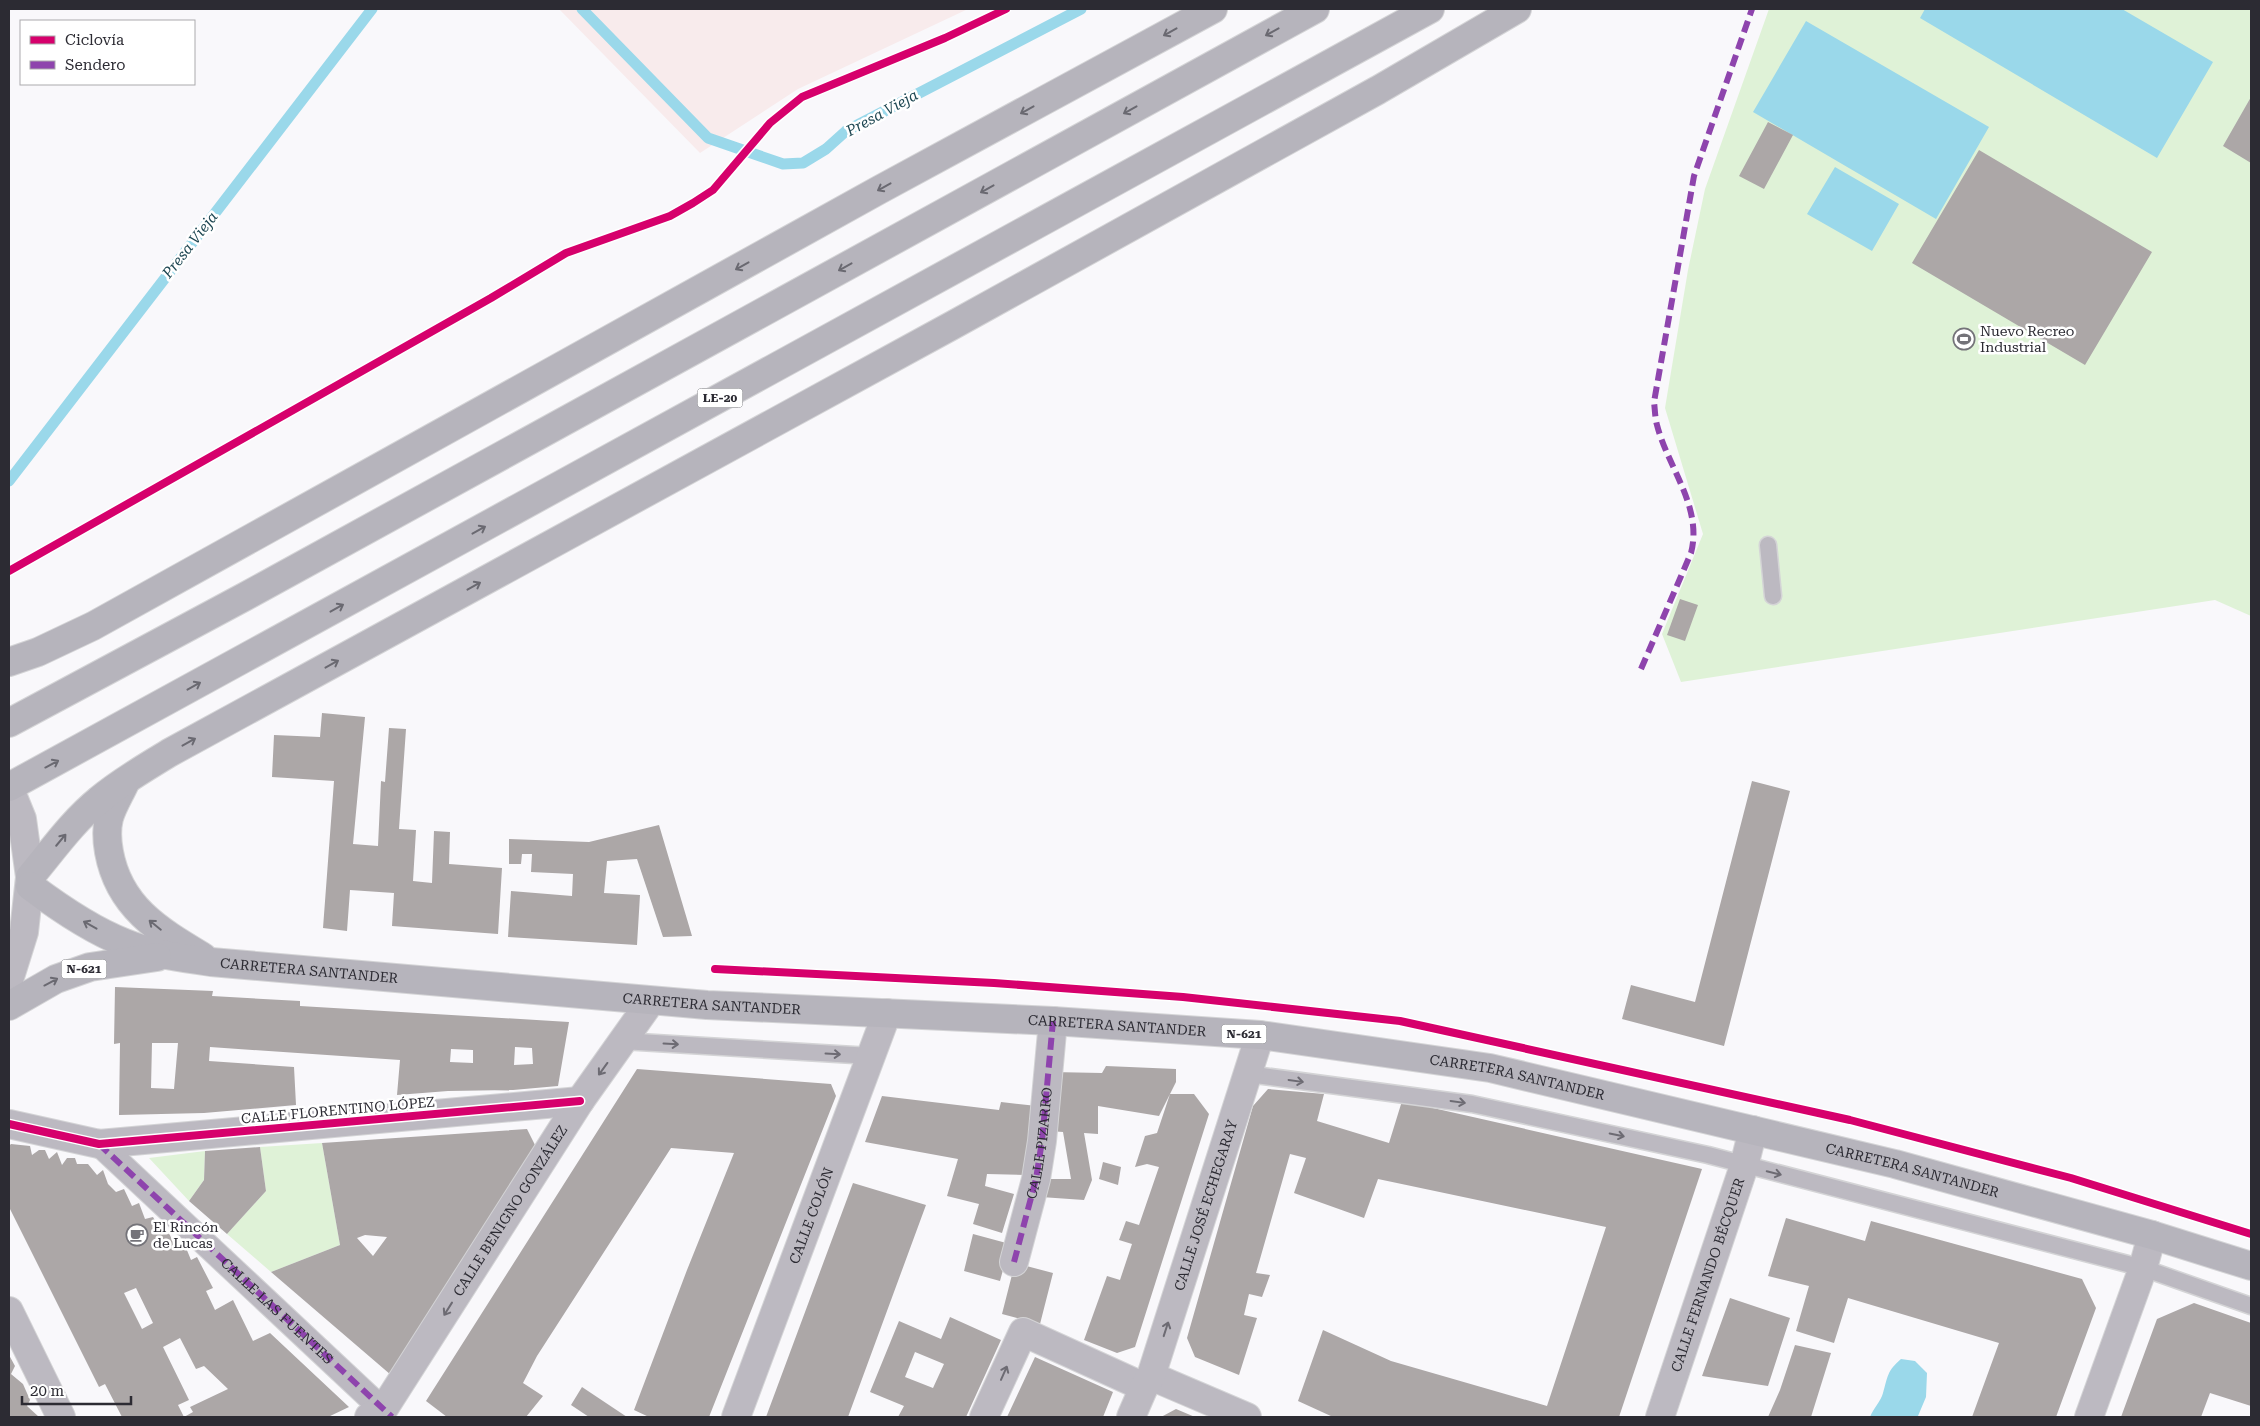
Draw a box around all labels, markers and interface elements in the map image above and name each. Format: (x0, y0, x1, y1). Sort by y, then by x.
legend (20, 20, 195, 85)
one-way arrow (1265, 27, 1280, 37)
one-way arrow (1163, 28, 1178, 37)
text: Ciclovía (65, 31, 124, 49)
text: Sendero (65, 56, 126, 74)
water label: Presa Vieja (842, 86, 921, 141)
one-way arrow (1020, 105, 1035, 115)
one-way arrow (1123, 106, 1137, 116)
one-way arrow (877, 182, 892, 192)
one-way arrow (981, 184, 995, 194)
water label: Presa Vieja (158, 208, 221, 283)
one-way arrow (735, 261, 750, 271)
one-way arrow (838, 263, 853, 272)
place label: Nuevo Recreo Industrial (1980, 323, 2074, 355)
sports icon: Nuevo Recreo Industrial (1952, 327, 1976, 351)
road number: LE-20 (698, 388, 742, 408)
one-way arrow (472, 524, 486, 534)
one-way arrow (467, 581, 481, 591)
one-way arrow (329, 603, 344, 612)
one-way arrow (324, 659, 339, 668)
one-way arrow (187, 681, 202, 691)
one-way arrow (182, 737, 197, 747)
one-way arrow (44, 758, 58, 768)
one-way arrow (56, 834, 67, 847)
one-way arrow (82, 920, 97, 930)
one-way arrow (149, 920, 162, 931)
street label: CARRETERA SANTANDER (219, 955, 399, 986)
road number: N-621 (62, 960, 106, 979)
one-way arrow (44, 977, 58, 987)
street label: CARRETERA SANTANDER (622, 990, 802, 1017)
street label: CARRETERA SANTANDER (1028, 1012, 1207, 1039)
road number: N-621 (1222, 1024, 1266, 1044)
one-way arrow (663, 1040, 679, 1049)
one-way arrow (825, 1049, 841, 1058)
street label: CARRETERA SANTANDER (1429, 1051, 1607, 1103)
one-way arrow (597, 1062, 608, 1075)
one-way arrow (1288, 1076, 1304, 1086)
street label: CALLE PIZARRO (1023, 1086, 1055, 1201)
street label: CALLE FLORENTINO LÓPEZ (240, 1094, 436, 1126)
one-way arrow (1449, 1097, 1465, 1107)
street label: CALLE JOSÉ ECHEGARAY (1171, 1117, 1241, 1293)
street label: CALLE BENIGNO GONZÁLEZ (450, 1122, 570, 1299)
one-way arrow (1608, 1131, 1624, 1140)
street label: CARRETERA SANTANDER (1824, 1140, 2001, 1200)
street label: CALLE COLÓN (786, 1165, 837, 1266)
one-way arrow (1766, 1169, 1782, 1178)
street label: CALLE FERNANDO BÉCQUER (1668, 1175, 1748, 1374)
place label: El Rincón de Lucas (153, 1219, 219, 1251)
cafe icon: El Rincón de Lucas (125, 1223, 149, 1247)
street label: CALLE LAS FUENTES (218, 1254, 337, 1367)
one-way arrow (442, 1301, 452, 1315)
one-way arrow (1162, 1322, 1172, 1338)
one-way arrow (999, 1366, 1009, 1381)
scale bar (22, 1374, 131, 1406)
text: 20 m (30, 1382, 65, 1400)

